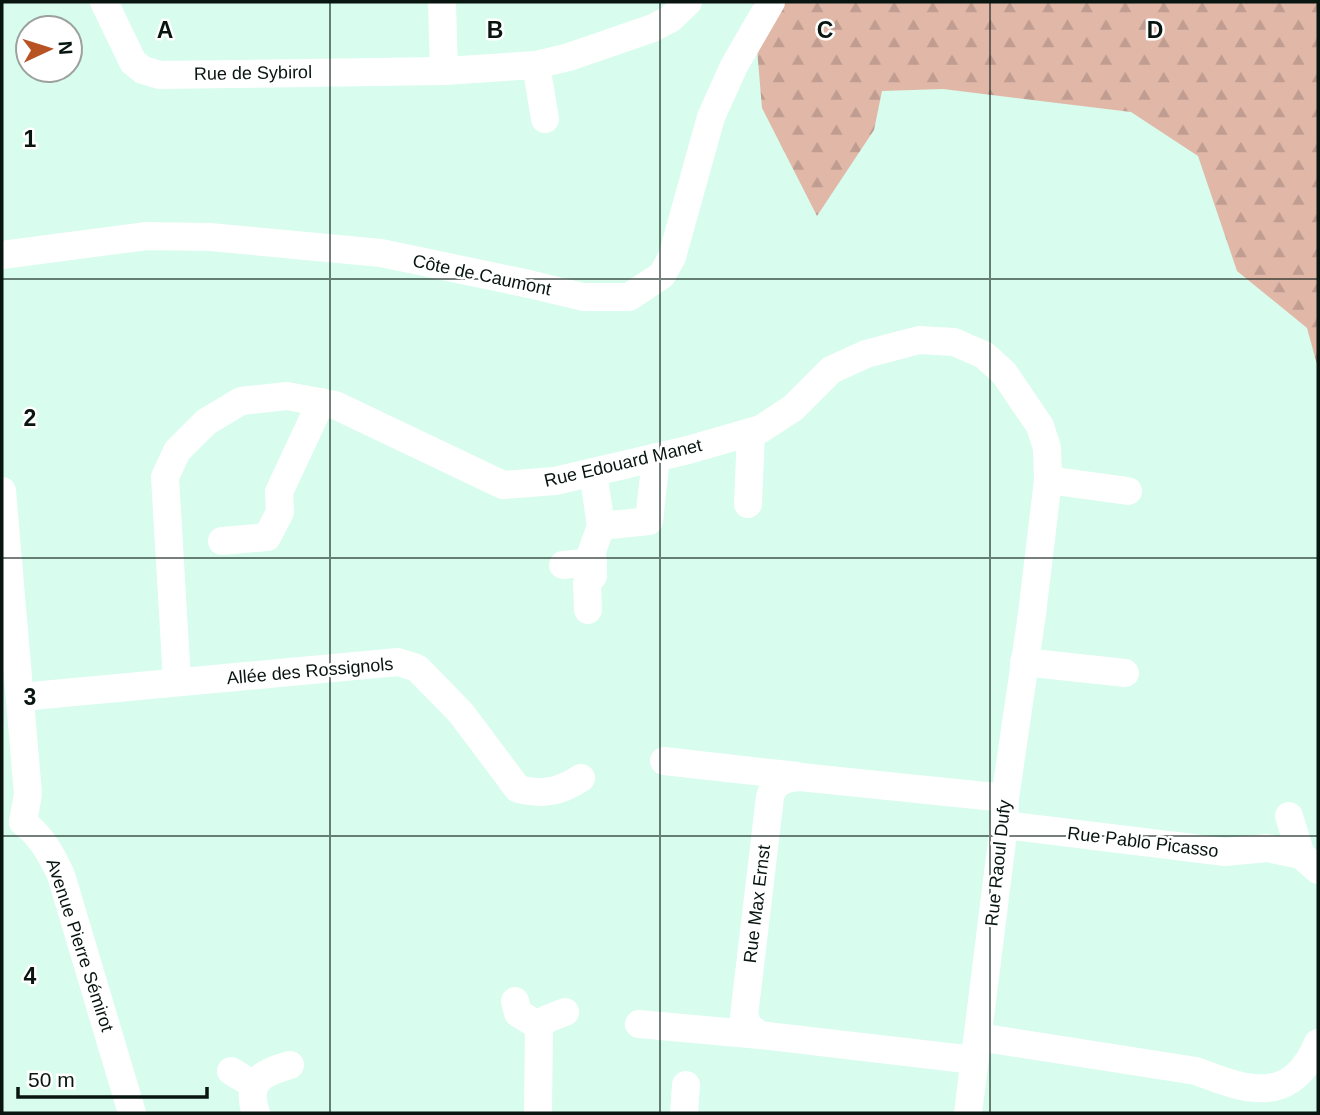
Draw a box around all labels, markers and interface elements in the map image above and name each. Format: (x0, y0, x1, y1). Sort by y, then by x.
north arrow (14, 14, 84, 84)
text: A (157, 17, 173, 43)
text: B (487, 17, 503, 43)
text: C (817, 17, 833, 43)
text: D (1147, 17, 1163, 43)
text: N (55, 40, 76, 55)
street label: Rue de Sybirol (194, 62, 312, 84)
text: 1 (24, 126, 37, 152)
street label: Côte de Caumont (411, 251, 553, 299)
text: 2 (24, 405, 36, 431)
street label: Rue Edouard Manet (542, 435, 704, 491)
street label: Allée des Rossignols (226, 654, 394, 688)
text: 3 (24, 684, 36, 710)
street label: Rue Raoul Dufy (981, 799, 1015, 927)
street label: Rue Pablo Picasso (1066, 823, 1220, 861)
street label: Rue Max Ernst (740, 844, 774, 964)
street label: Avenue Pierre Sémirot (43, 856, 117, 1034)
text: 4 (24, 963, 37, 989)
scale bar (18, 1056, 206, 1100)
text: 50 m (28, 1068, 75, 1091)

